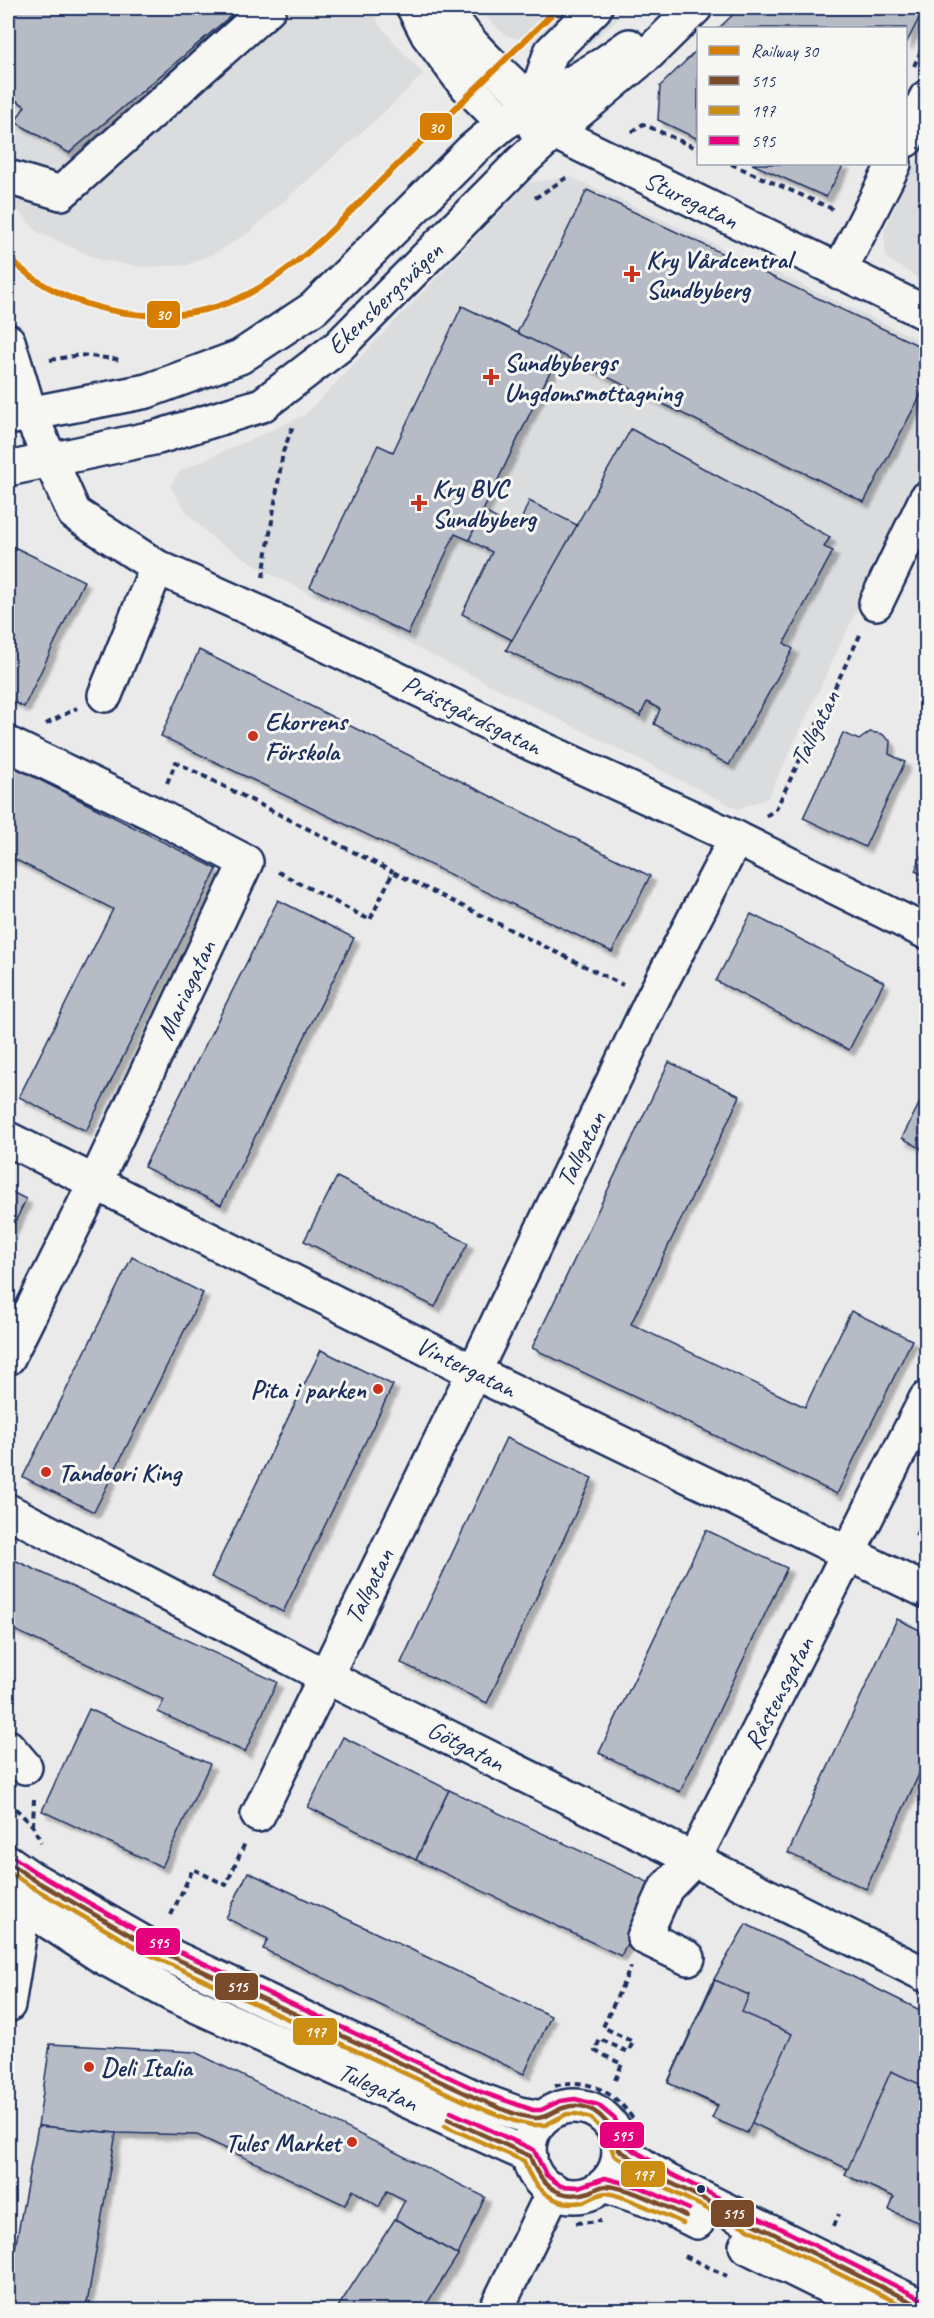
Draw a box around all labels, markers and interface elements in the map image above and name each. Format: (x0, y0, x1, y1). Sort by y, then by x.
legend (697, 27, 907, 165)
text: Railway 30 (751, 40, 820, 62)
text: 515 (751, 70, 776, 92)
text: 197 (751, 100, 776, 122)
line badge: 30 (419, 112, 453, 141)
text: 30 (429, 118, 445, 138)
text: 595 (751, 130, 776, 152)
street label: Sturegatan (638, 163, 744, 237)
street label: Ekensbergsvägen (320, 234, 450, 362)
place label: Kry Vårdcentral Sundbyberg (646, 243, 797, 306)
marker: Kry Vårdcentral Sundbyberg (623, 265, 641, 283)
line badge: 30 (146, 300, 181, 329)
text: 30 (156, 305, 172, 325)
place label: Sundbybergs Ungdomsmottagning (504, 346, 684, 409)
marker: Sundbybergs Ungdomsmottagning (482, 368, 500, 386)
place label: Kry BVC Sundbyberg (432, 472, 538, 535)
marker: Kry BVC Sundbyberg (410, 494, 428, 512)
street label: Prästgårdsgatan (397, 667, 548, 763)
street label: Tallgatan (783, 684, 848, 771)
place label: Ekorrens Förskola (265, 705, 350, 768)
marker: Ekorrens Förskola (246, 729, 260, 743)
street label: Mariagatan (149, 934, 224, 1045)
street label: Tallgatan (549, 1105, 614, 1192)
street label: Vintergatan (411, 1329, 523, 1406)
place label: Pita i parken (250, 1373, 367, 1406)
marker: Pita i parken (371, 1382, 385, 1396)
place label: Tandoori King (58, 1456, 183, 1489)
marker: Tandoori King (39, 1465, 53, 1479)
street label: Tallgatan (337, 1542, 402, 1629)
street label: Råstensgatan (737, 1630, 822, 1755)
street label: Götgatan (422, 1713, 511, 1780)
line badge: 595 (135, 1927, 181, 1956)
text: 595 (148, 1933, 170, 1953)
line badge: 515 (214, 1972, 259, 2001)
text: 515 (226, 1977, 250, 1997)
line badge: 197 (292, 2017, 338, 2046)
text: 197 (304, 2022, 328, 2042)
place label: Deli Italia (101, 2051, 194, 2084)
street label: Tulegatan (333, 2055, 424, 2120)
marker: Deli Italia (82, 2060, 96, 2074)
line badge: 595 (599, 2121, 645, 2149)
place label: Tules Market (225, 2126, 343, 2159)
text: 595 (612, 2126, 634, 2146)
marker: Tules Market (345, 2135, 359, 2149)
line badge: 197 (620, 2160, 666, 2188)
text: 197 (632, 2165, 656, 2185)
unlabelled marker (695, 2183, 707, 2195)
line badge: 515 (710, 2199, 755, 2228)
text: 515 (722, 2204, 746, 2224)

